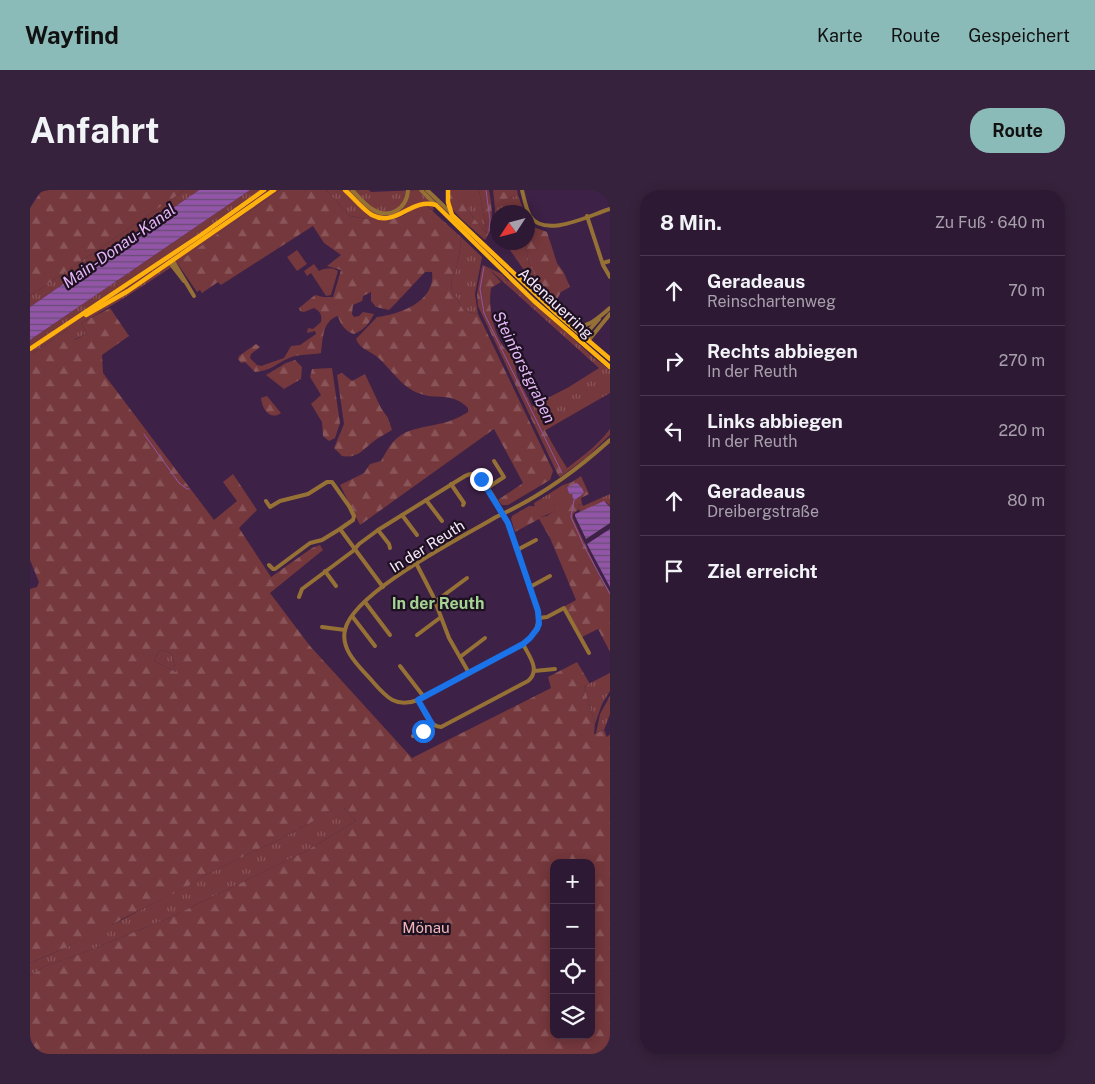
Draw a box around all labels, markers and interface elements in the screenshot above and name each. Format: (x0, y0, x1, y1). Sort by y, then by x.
text: Wayfind (25, 21, 119, 49)
text: Karte (817, 25, 863, 46)
text: Route (891, 25, 940, 46)
text: Gespeichert (968, 25, 1070, 46)
button: Route (970, 108, 1065, 153)
text: Anfahrt (30, 110, 160, 151)
water label: Main-Donau-Kanal (59, 200, 179, 292)
north arrow (490, 205, 535, 250)
text: 8 Min. (660, 210, 722, 235)
text: Zu Fuß · 640 m (935, 213, 1045, 232)
street label: Adenauerring (515, 264, 597, 342)
text: Geradeaus (707, 270, 805, 292)
icon: ahead (660, 277, 688, 305)
text: 70 m (1008, 281, 1045, 300)
text: Reinschartenweg (707, 292, 836, 311)
water label: Steinforstgraben (489, 308, 559, 426)
text: Rechts abbiegen (707, 340, 858, 362)
icon: right (660, 347, 688, 375)
text: 270 m (999, 351, 1045, 370)
text: In der Reuth (707, 362, 798, 381)
text: Links abbiegen (707, 410, 843, 432)
icon: left (660, 417, 688, 445)
text: 220 m (998, 421, 1045, 440)
text: In der Reuth (707, 432, 798, 451)
route end (470, 468, 493, 491)
text: Geradeaus (707, 480, 805, 502)
icon: ahead (660, 487, 688, 515)
text: 80 m (1007, 491, 1045, 510)
text: Dreibergstraße (707, 502, 819, 521)
street label: In der Reuth (387, 516, 467, 576)
icon: arrive (660, 557, 688, 585)
text: Ziel erreicht (707, 560, 818, 582)
district label: In der Reuth (392, 594, 484, 613)
route start (412, 720, 435, 743)
map controls (550, 859, 595, 1039)
button: + (550, 859, 595, 904)
button: − (550, 904, 595, 949)
park label: Mönau (402, 919, 450, 936)
button: locate (550, 949, 595, 994)
button: layers (550, 994, 595, 1039)

